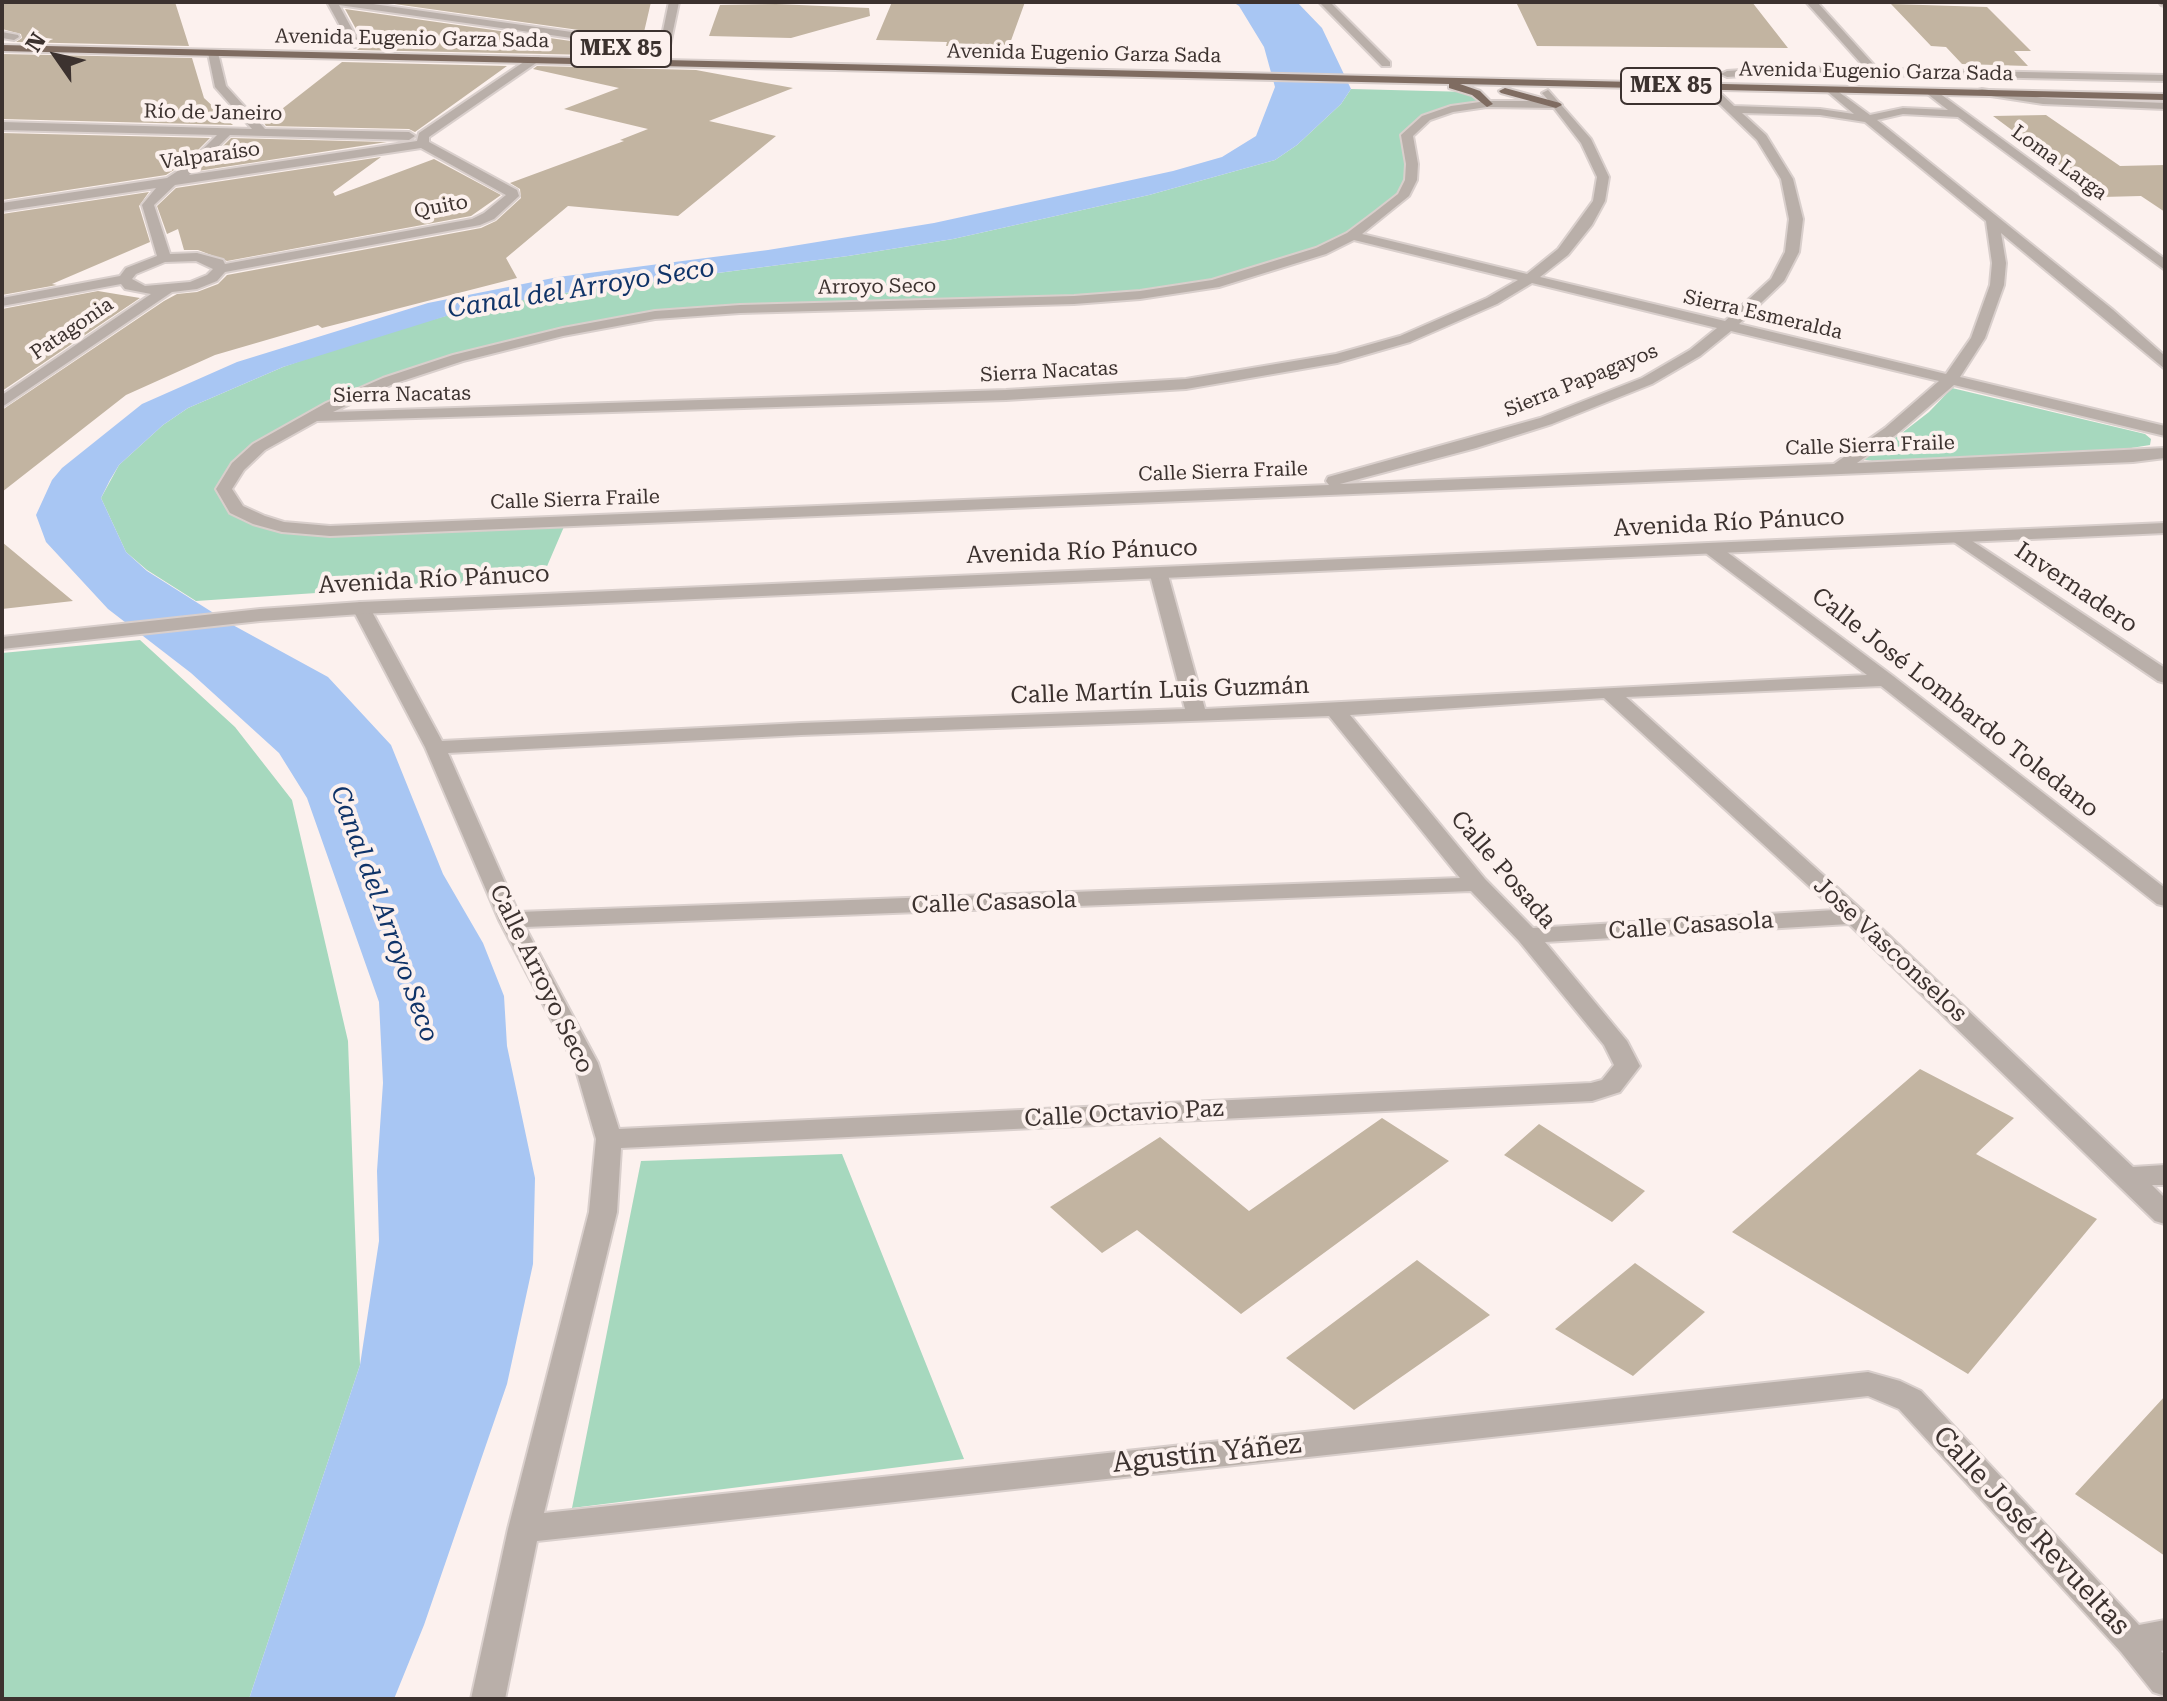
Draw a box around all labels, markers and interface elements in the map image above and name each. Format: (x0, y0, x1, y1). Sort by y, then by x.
north arrow (16, 16, 96, 96)
street label: Avenida Eugenio Garza Sada (275, 25, 549, 53)
text: N (21, 28, 51, 56)
road number: MEX 85 (571, 31, 671, 67)
street label: Avenida Eugenio Garza Sada (947, 40, 1221, 68)
street label: Avenida Eugenio Garza Sada (1739, 58, 2013, 86)
road number: MEX 85 (1621, 68, 1721, 104)
street label: Río de Janeiro (143, 100, 283, 126)
street label: Loma Larga (2007, 120, 2111, 206)
street label: Valparaíso (159, 137, 261, 175)
street label: Quito (412, 190, 470, 224)
water label: Canal del Arroyo Seco (445, 252, 717, 326)
street label: Arroyo Seco (818, 274, 936, 300)
street label: Sierra Esmeralda (1681, 285, 1845, 345)
street label: Patagonia (26, 293, 118, 365)
street label: Sierra Papagayos (1501, 339, 1661, 423)
street label: Sierra Nacatas (980, 356, 1118, 388)
street label: Sierra Nacatas (333, 382, 471, 408)
street label: Calle Sierra Fraile (1785, 431, 1955, 461)
street label: Calle Sierra Fraile (1138, 457, 1308, 487)
street label: Calle Sierra Fraile (490, 485, 660, 515)
street label: Avenida Río Pánuco (1613, 503, 1845, 543)
street label: Avenida Río Pánuco (966, 534, 1198, 570)
street label: Invernadero (2009, 536, 2143, 640)
street label: Avenida Río Pánuco (318, 560, 550, 600)
street label: Calle José Lombardo Toledano (1806, 582, 2104, 824)
street label: Calle Martín Luis Guzmán (1010, 671, 1310, 711)
water label: Canal del Arroyo Seco (323, 782, 445, 1046)
street label: Calle Posada (1444, 805, 1562, 935)
street label: Jose Vasconselos (1807, 871, 1973, 1029)
street label: Calle Arroyo Seco (483, 880, 599, 1078)
street label: Calle Casasola (911, 886, 1077, 920)
street label: Calle Casasola (1608, 906, 1774, 946)
street label: Calle Octavio Paz (1024, 1094, 1224, 1134)
street label: Calle José Revueltas (1925, 1419, 2137, 1643)
street label: Agustín Yáñez (1111, 1427, 1303, 1481)

